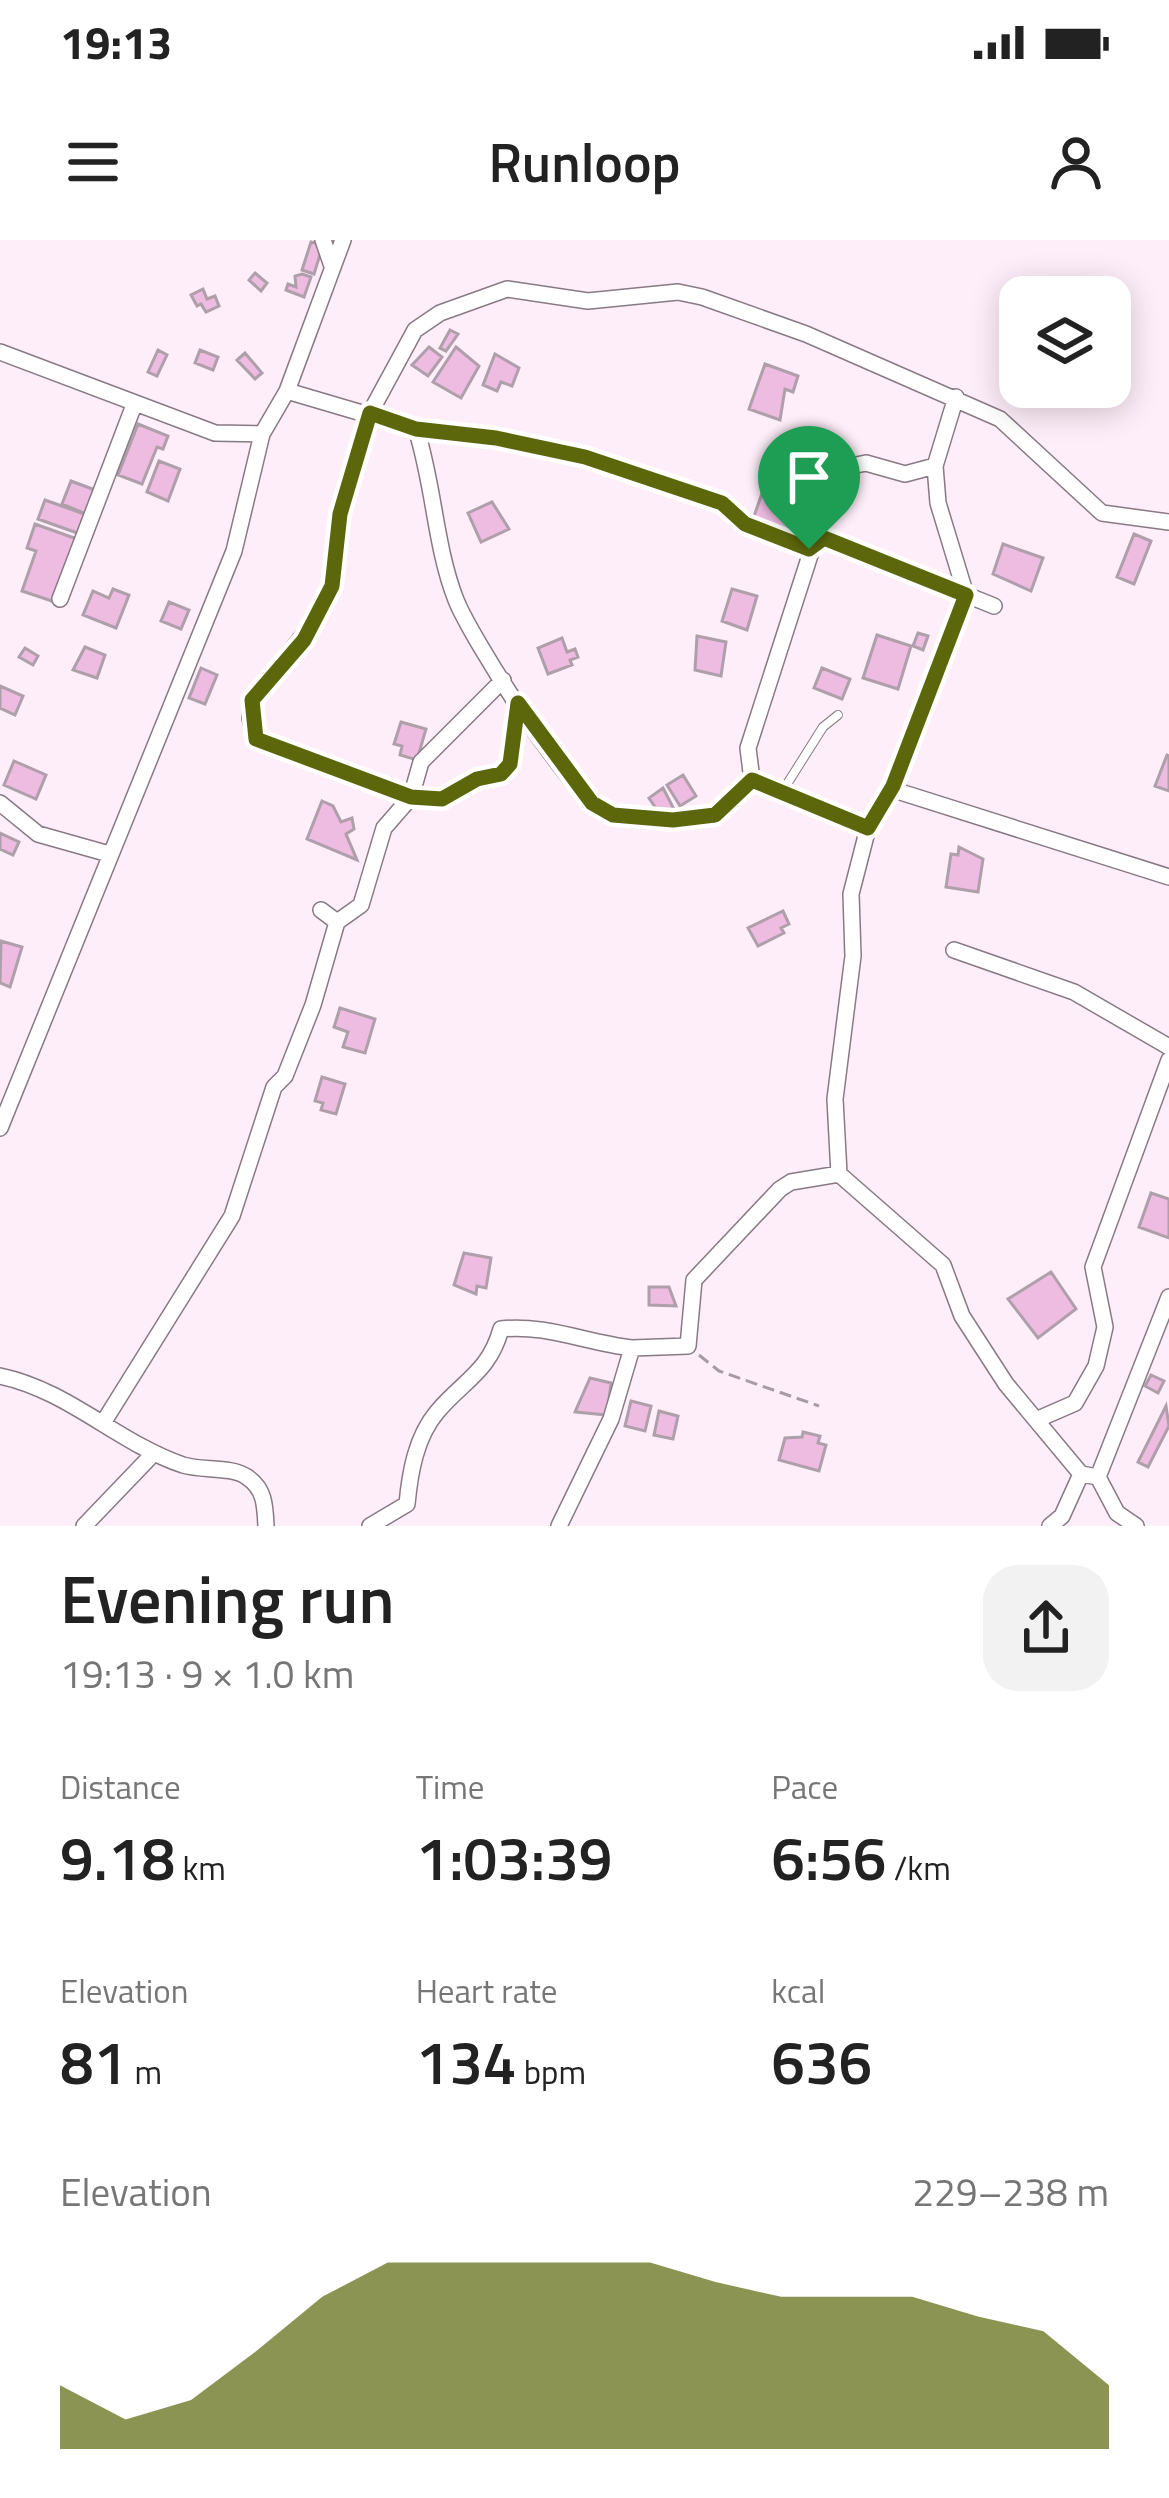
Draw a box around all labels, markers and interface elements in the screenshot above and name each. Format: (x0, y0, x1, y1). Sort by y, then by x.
text: 19:13 (60, 8, 172, 76)
text: Runloop (488, 121, 681, 203)
icon: menu (60, 129, 126, 195)
icon: person (1043, 129, 1109, 195)
map controls (999, 276, 1131, 408)
button: layers (999, 276, 1131, 408)
pin (758, 426, 860, 549)
icon: arrive (776, 444, 842, 510)
text: Evening run (60, 1548, 394, 1649)
button: share (983, 1565, 1109, 1691)
text: 19:13 · 9 × 1.0 km (60, 1644, 354, 1703)
text: Distance (60, 1762, 181, 1812)
text: Time (416, 1762, 485, 1812)
text: Pace (771, 1762, 838, 1812)
text: 9.18 (60, 1812, 175, 1903)
text: 1:03:39 (416, 1812, 612, 1903)
text: 6:56 (771, 1812, 886, 1903)
text: km (175, 1843, 226, 1893)
text: /km (886, 1843, 951, 1893)
text: Elevation (60, 1966, 188, 2016)
text: Heart rate (416, 1966, 557, 2016)
text: kcal (771, 1966, 825, 2016)
text: 81 (60, 2016, 127, 2107)
text: 134 (416, 2016, 516, 2107)
text: 636 (771, 2016, 872, 2107)
text: m (127, 2047, 162, 2097)
text: bpm (516, 2047, 586, 2097)
text: Elevation (60, 2162, 212, 2221)
text: 229–238 m (912, 2162, 1109, 2221)

